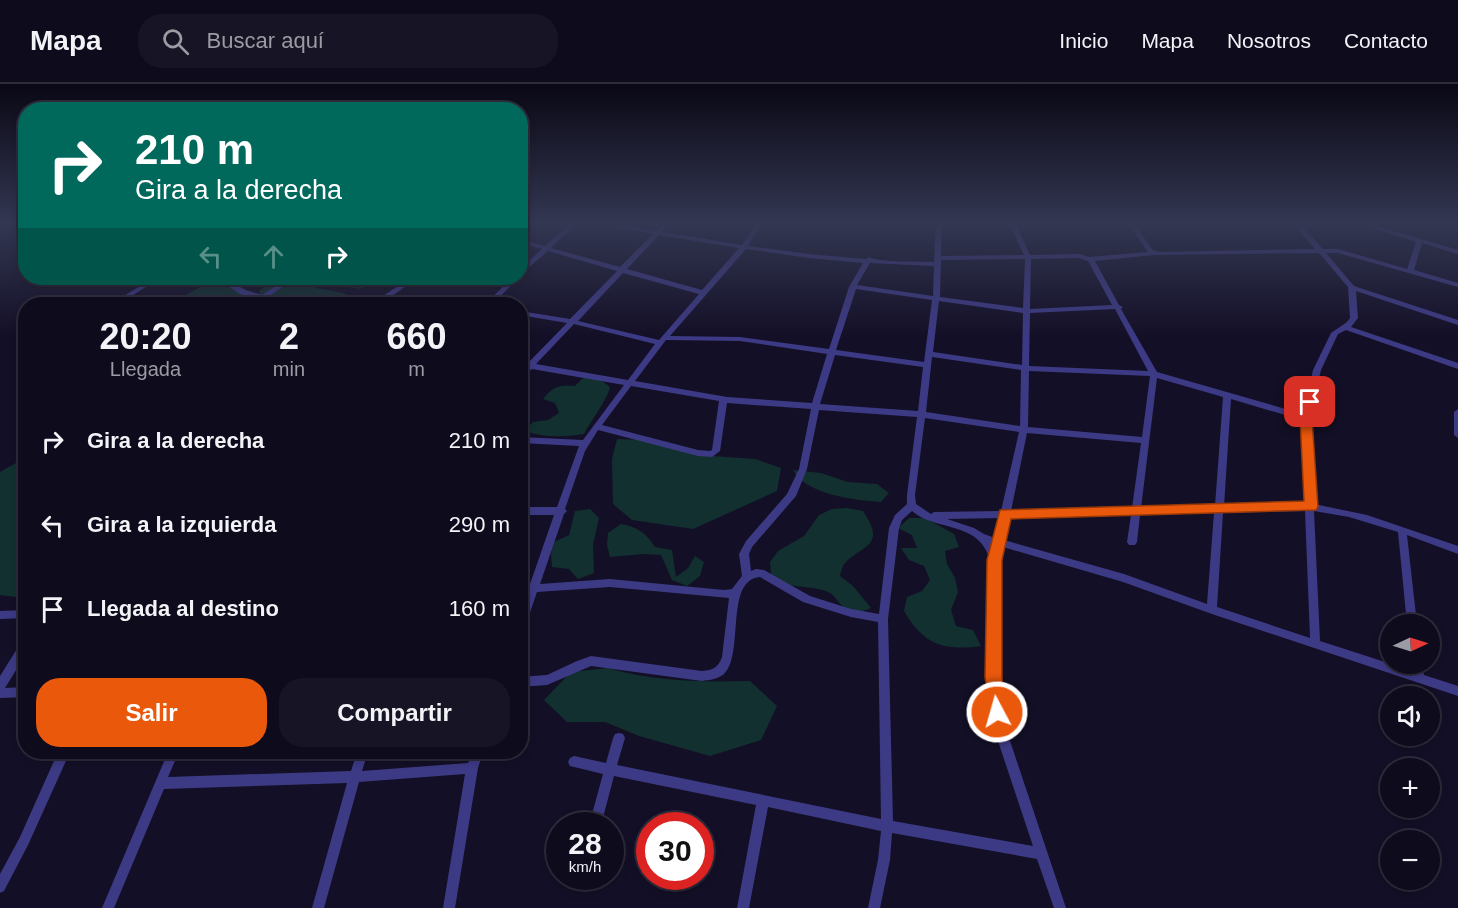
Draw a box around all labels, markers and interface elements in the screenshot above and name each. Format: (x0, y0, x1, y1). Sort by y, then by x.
search box (138, 14, 558, 68)
text: Mapa (30, 25, 102, 56)
icon: search (159, 25, 192, 58)
text: Buscar aquí (207, 28, 324, 53)
text: Inicio (1059, 29, 1108, 52)
text: Mapa (1141, 29, 1194, 52)
text: Nosotros (1227, 29, 1311, 52)
text: Contacto (1344, 29, 1428, 52)
icon: right (36, 126, 114, 204)
text: 210 m (135, 126, 254, 173)
text: Gira a la derecha (135, 175, 342, 205)
icon: left (194, 240, 227, 273)
icon: ahead (257, 240, 290, 273)
icon: right (320, 240, 353, 273)
text: 20:20 (99, 316, 191, 357)
text: 2 (279, 316, 299, 357)
text: 660 (386, 316, 447, 357)
text: Llegada (110, 358, 181, 380)
text: min (273, 358, 305, 380)
text: m (408, 358, 425, 380)
pin (1284, 376, 1335, 427)
icon: arrive (1293, 385, 1326, 418)
icon: right (36, 425, 69, 458)
text: Gira a la derecha (87, 428, 264, 453)
text: 210 m (449, 428, 510, 453)
icon: left (36, 509, 69, 542)
text: Gira a la izquierda (87, 512, 277, 537)
text: 290 m (449, 512, 510, 537)
icon: arrive (36, 593, 69, 626)
text: Llegada al destino (87, 596, 279, 621)
text: 160 m (449, 596, 510, 621)
north arrow (1380, 614, 1440, 674)
map controls (1380, 614, 1440, 890)
button: Salir (36, 678, 267, 747)
button: Compartir (279, 678, 510, 747)
position arrow (965, 680, 1029, 744)
button: sound (1380, 686, 1440, 746)
button: + (1380, 758, 1440, 818)
speed limit sign: 30 (636, 812, 714, 890)
text: 28 (568, 827, 602, 860)
button: − (1380, 830, 1440, 890)
text: km/h (569, 858, 601, 875)

